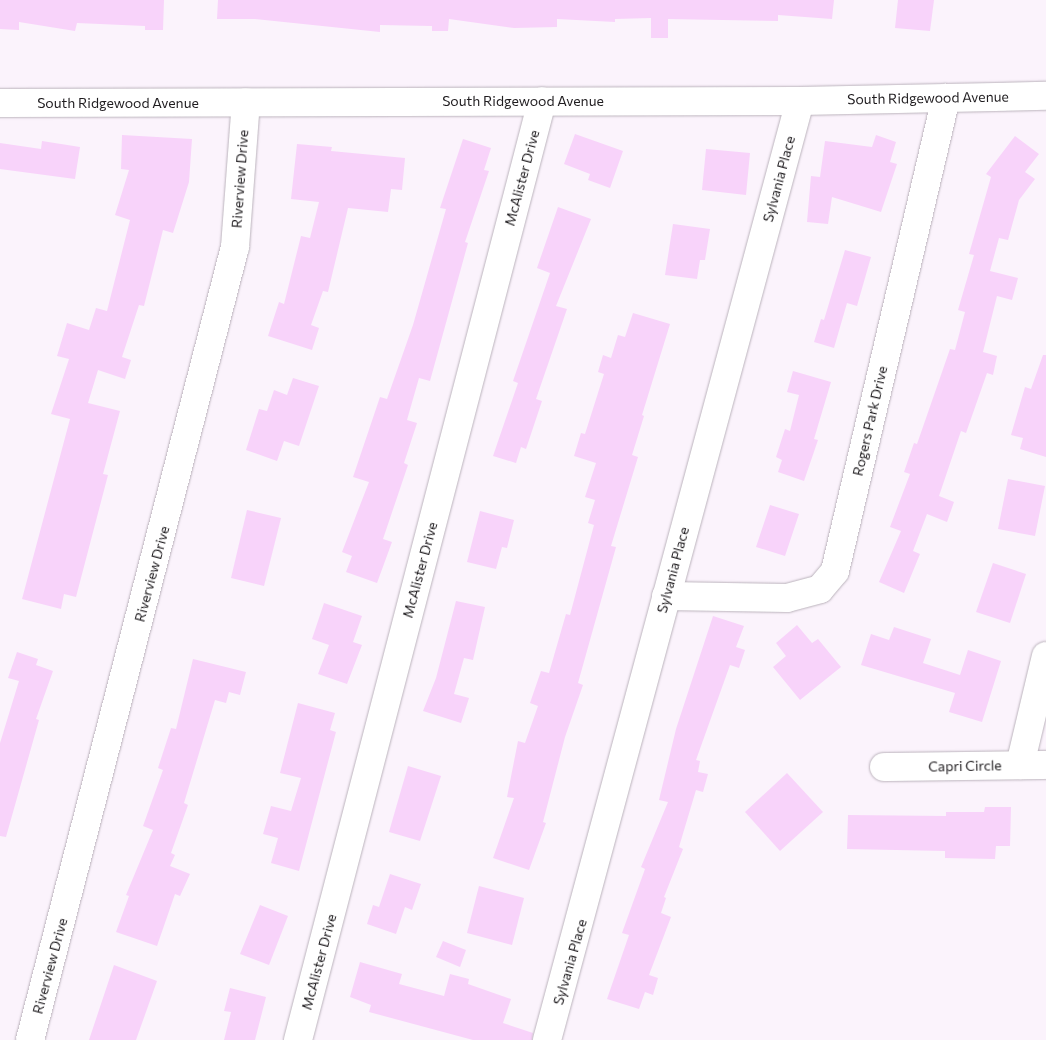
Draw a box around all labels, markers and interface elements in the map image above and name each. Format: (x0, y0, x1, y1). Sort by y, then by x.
street label: South Ridgewood Avenue (847, 88, 1009, 108)
street label: South Ridgewood Avenue (442, 93, 604, 109)
street label: South Ridgewood Avenue (37, 95, 199, 111)
street label: McAlister Drive (501, 128, 543, 228)
street label: Riverview Drive (228, 129, 252, 229)
street label: Sylvania Place (759, 134, 799, 224)
street label: Rogers Park Drive (849, 364, 891, 478)
street label: McAlister Drive (399, 520, 441, 620)
street label: Riverview Drive (131, 524, 173, 624)
street label: Sylvania Place (653, 525, 693, 615)
street label: Capri Circle (928, 757, 1002, 775)
street label: McAlister Drive (298, 912, 340, 1012)
street label: Riverview Drive (29, 916, 71, 1016)
street label: Sylvania Place (550, 917, 590, 1007)

